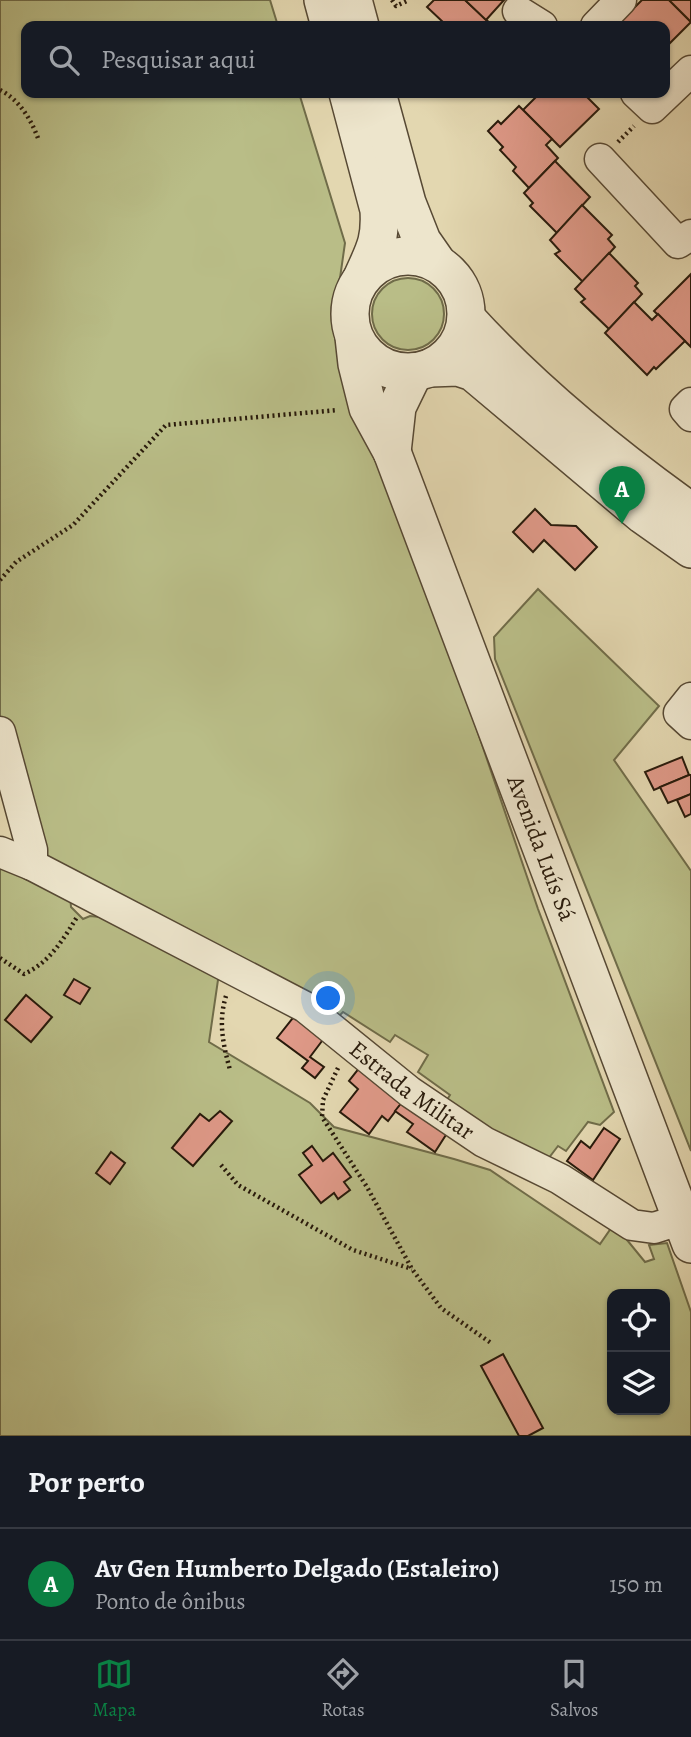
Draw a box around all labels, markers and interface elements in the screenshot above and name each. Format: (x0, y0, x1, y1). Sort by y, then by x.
search box (21, 21, 670, 98)
icon: search (45, 41, 83, 79)
text: Pesquisar aqui (101, 42, 256, 77)
pin: A (599, 466, 645, 524)
street label: Avenida Luís Sá (499, 770, 584, 926)
your location (311, 981, 345, 1015)
street label: Estrada Militar (343, 1033, 481, 1147)
map controls (607, 1289, 670, 1415)
button: locate (607, 1289, 670, 1352)
button: layers (607, 1352, 670, 1415)
text: Por perto (28, 1462, 145, 1502)
text: Av Gen Humberto Delgado (Estaleiro) (95, 1551, 500, 1586)
text: A (44, 1569, 58, 1600)
text: 150 m (609, 1569, 663, 1600)
text: Ponto de ônibus (95, 1586, 245, 1617)
tab: Mapa (93, 1655, 136, 1723)
tab: Rotas (321, 1655, 365, 1723)
tab: Salvos (550, 1655, 598, 1723)

